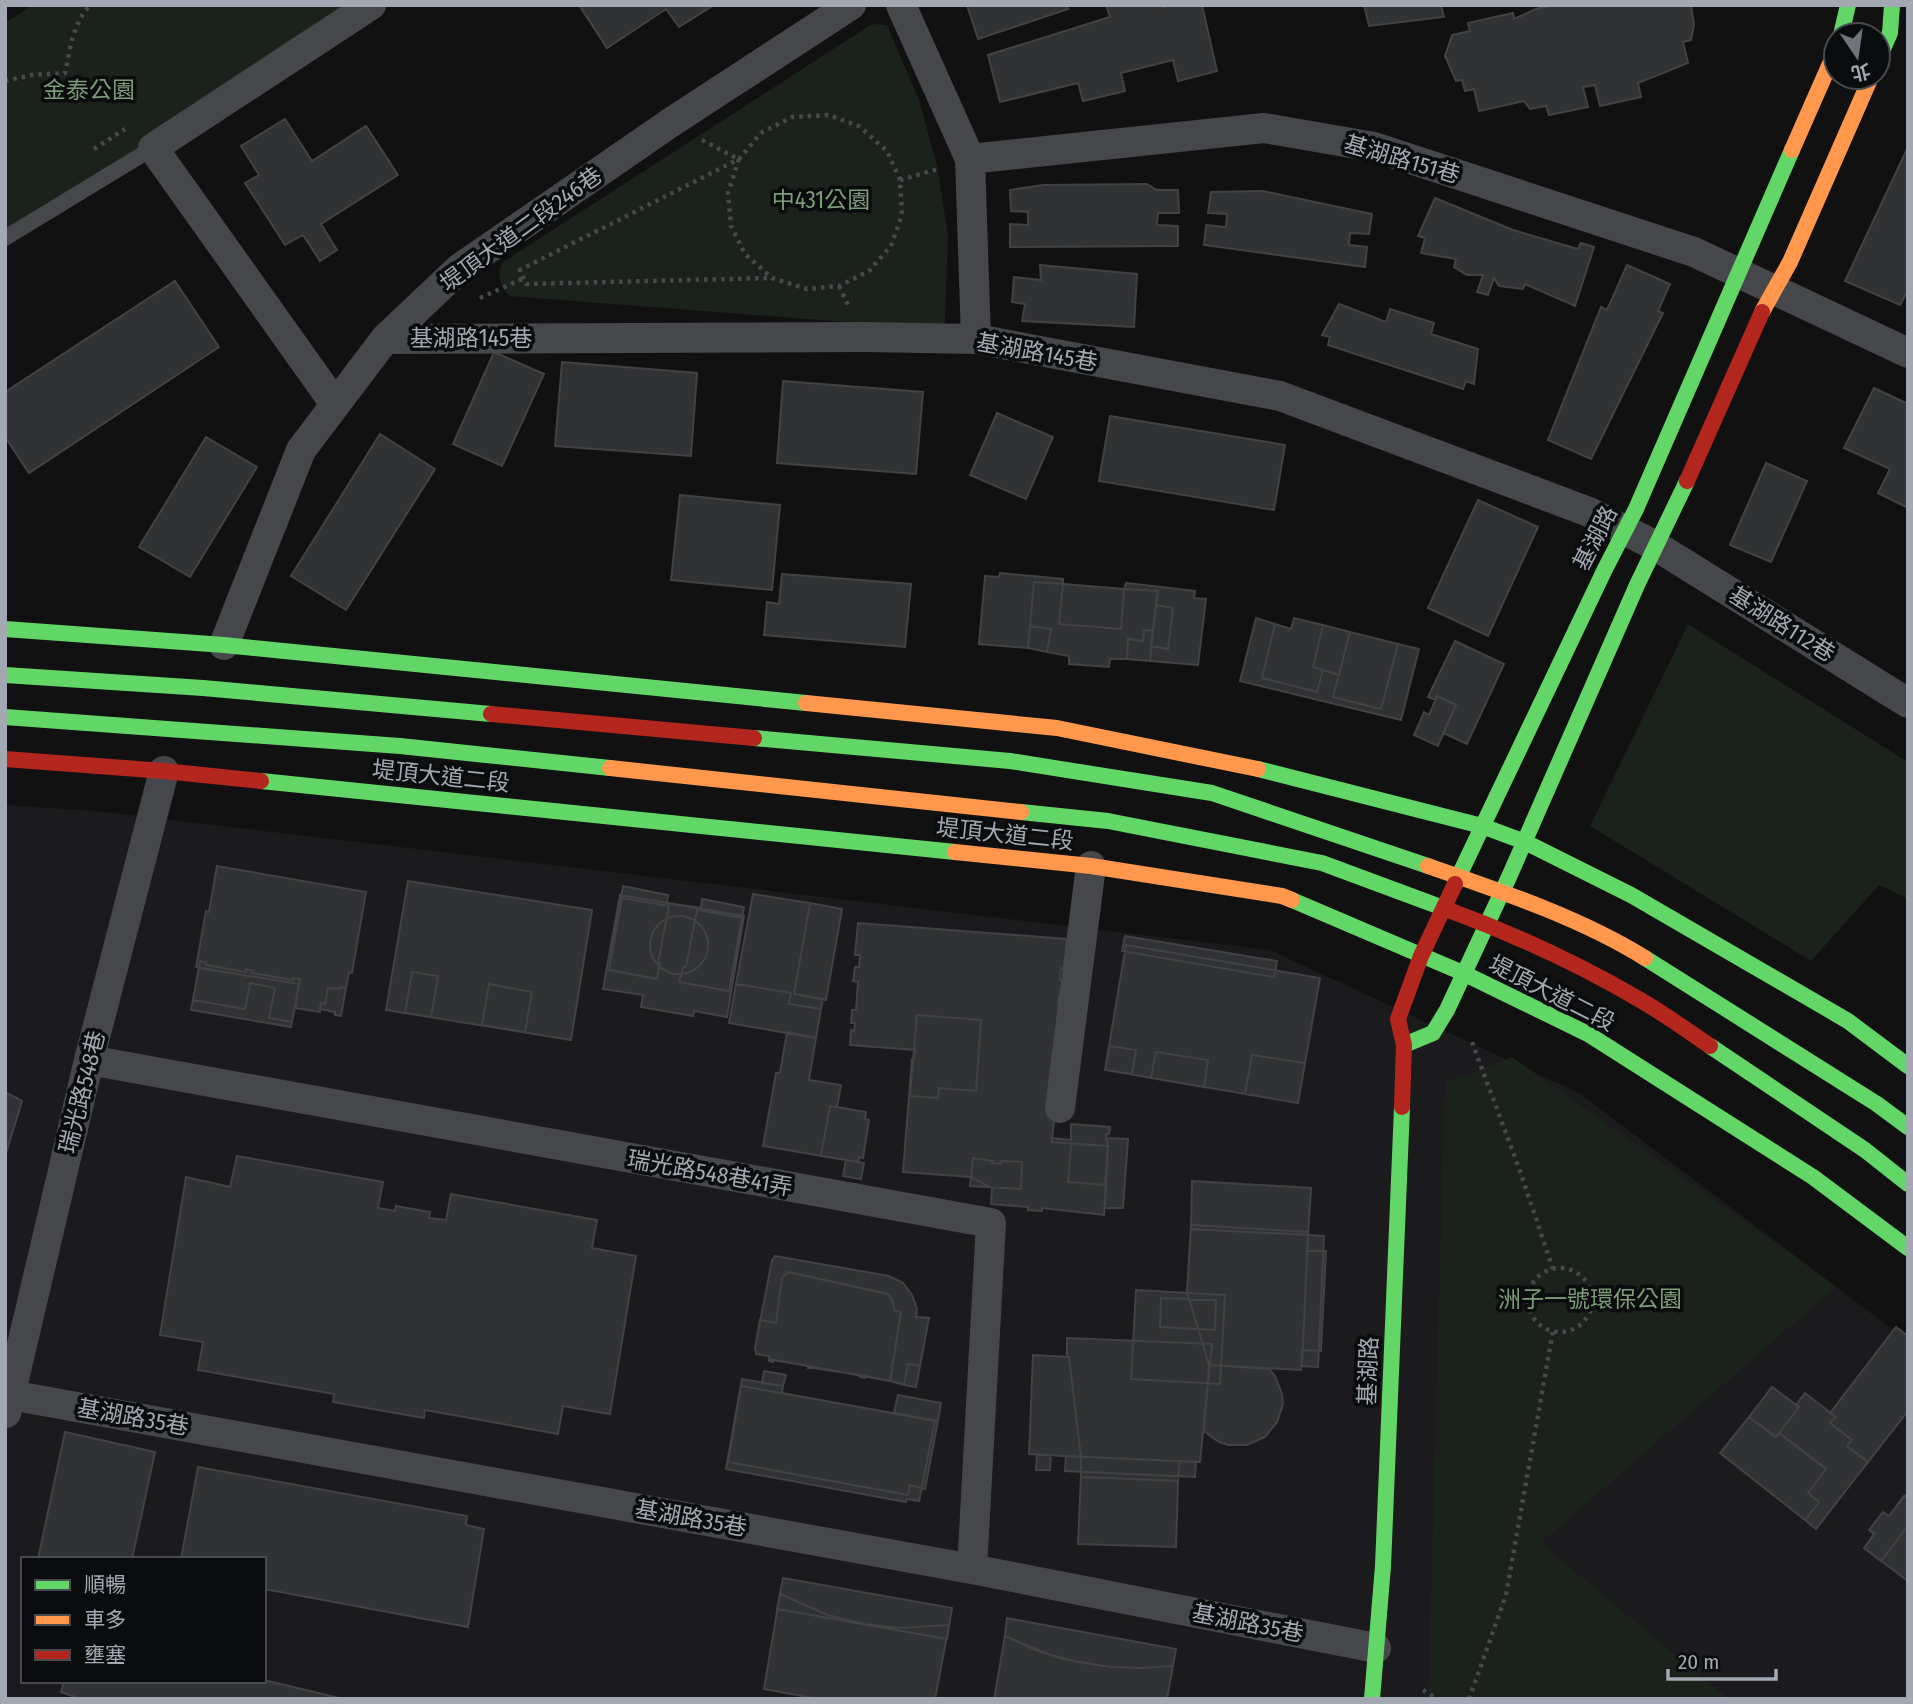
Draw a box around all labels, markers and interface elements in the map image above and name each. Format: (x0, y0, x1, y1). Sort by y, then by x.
north arrow (1822, 21, 1892, 91)
text: 北 (1849, 59, 1873, 85)
park label: 金泰公園 (43, 76, 135, 104)
street label: 基湖路151巷 (1341, 129, 1463, 189)
street label: 堤頂大道二段246巷 (435, 161, 607, 297)
park label: 中431公園 (772, 186, 870, 214)
street label: 基湖路145巷 (410, 324, 532, 352)
street label: 基湖路145巷 (974, 328, 1100, 376)
street label: 基湖路 (1567, 501, 1623, 575)
street label: 基湖路112巷 (1724, 580, 1840, 668)
street label: 堤頂大道二段 (371, 755, 511, 797)
street label: 堤頂大道二段 (935, 813, 1075, 855)
street label: 堤頂大道二段 (1484, 949, 1620, 1037)
street label: 瑞光路548巷 (53, 1028, 111, 1156)
street label: 瑞光路548巷41弄 (625, 1145, 795, 1201)
park label: 洲子一號環保公園 (1498, 1285, 1682, 1313)
street label: 基湖路 (1353, 1336, 1383, 1406)
street label: 基湖路35巷 (75, 1393, 191, 1441)
street label: 基湖路35巷 (633, 1494, 749, 1542)
legend (21, 1557, 266, 1683)
text: 順暢 (84, 1572, 126, 1598)
street label: 基湖路35巷 (1190, 1598, 1306, 1648)
text: 車多 (84, 1607, 126, 1633)
scale bar (1668, 1638, 1776, 1682)
text: 壅塞 (84, 1642, 126, 1668)
text: 20 m (1678, 1649, 1719, 1675)

